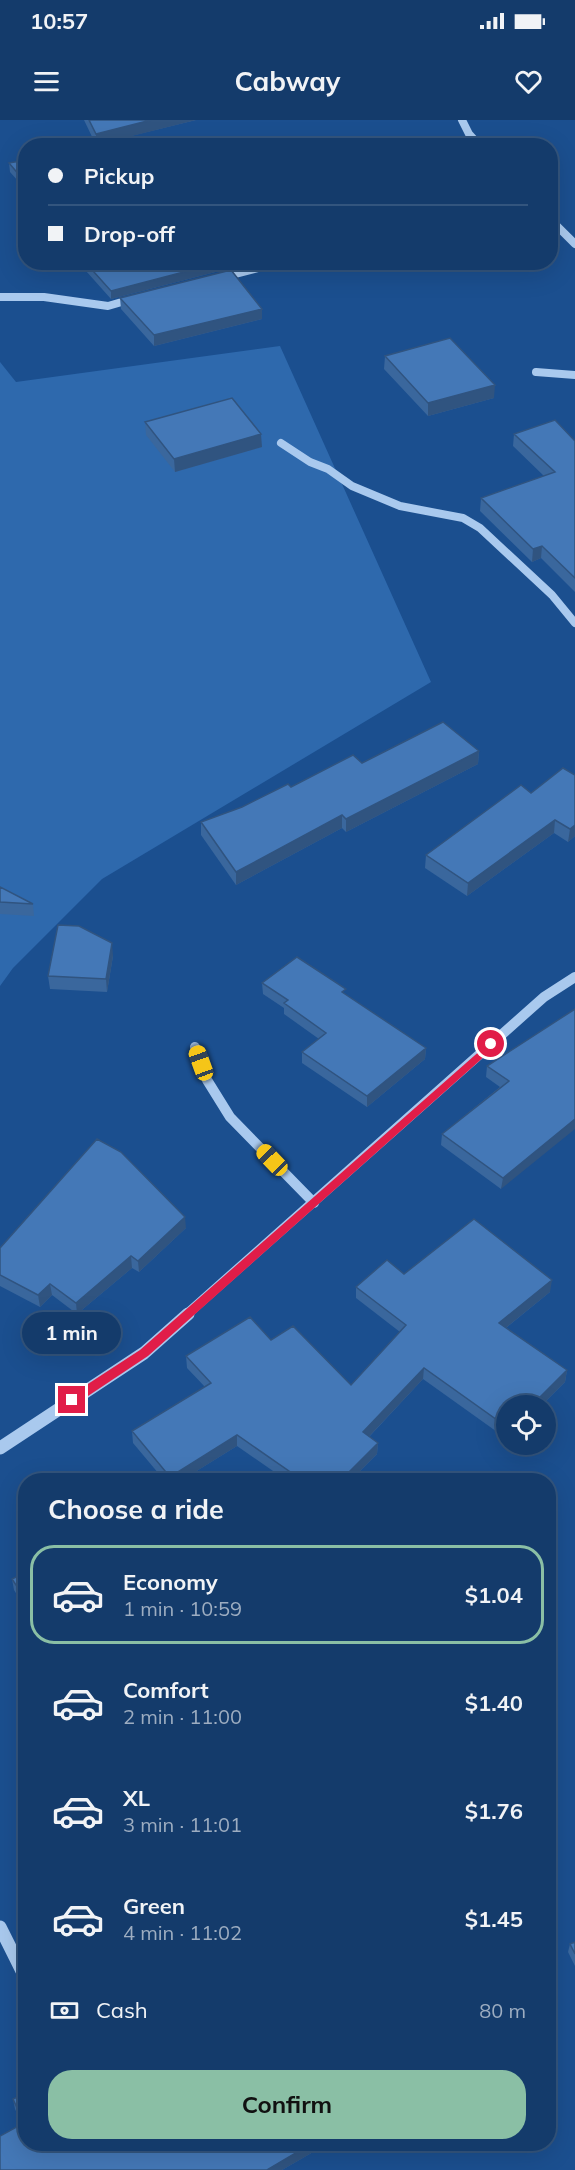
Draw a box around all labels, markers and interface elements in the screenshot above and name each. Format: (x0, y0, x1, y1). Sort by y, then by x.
text: 10:57 (30, 7, 88, 35)
text: Cabway (234, 64, 341, 98)
icon: menu (30, 65, 63, 98)
icon: heart (512, 65, 545, 98)
text: Pickup (84, 162, 154, 190)
text: Drop-off (84, 220, 175, 248)
route start (477, 1030, 504, 1057)
car (186, 1043, 216, 1083)
car (253, 1141, 291, 1179)
callout: 1 min (22, 1313, 122, 1355)
text: 1 min (45, 1320, 98, 1345)
route end (58, 1386, 85, 1413)
map controls (496, 1395, 556, 1455)
button: locate (496, 1395, 556, 1455)
text: Choose a ride (48, 1492, 224, 1526)
icon: car (51, 1568, 105, 1622)
text: Economy (123, 1568, 218, 1596)
text: $1.04 (465, 1581, 523, 1609)
text: 1 min · 10:59 (123, 1596, 242, 1621)
icon: car (51, 1676, 105, 1730)
text: Comfort (123, 1676, 209, 1704)
text: $1.40 (465, 1689, 523, 1717)
text: 2 min · 11:00 (123, 1704, 242, 1729)
icon: car (51, 1784, 105, 1838)
text: XL (123, 1784, 150, 1812)
text: $1.76 (465, 1797, 523, 1825)
text: 3 min · 11:01 (123, 1812, 242, 1837)
icon: car (51, 1892, 105, 1946)
text: Green (123, 1892, 185, 1920)
text: $1.45 (465, 1905, 523, 1933)
text: 4 min · 11:02 (123, 1920, 242, 1945)
icon: cash (48, 1994, 81, 2027)
text: Cash (96, 1996, 148, 2024)
text: 80 m (479, 1998, 526, 2023)
button: Confirm (48, 2070, 526, 2139)

